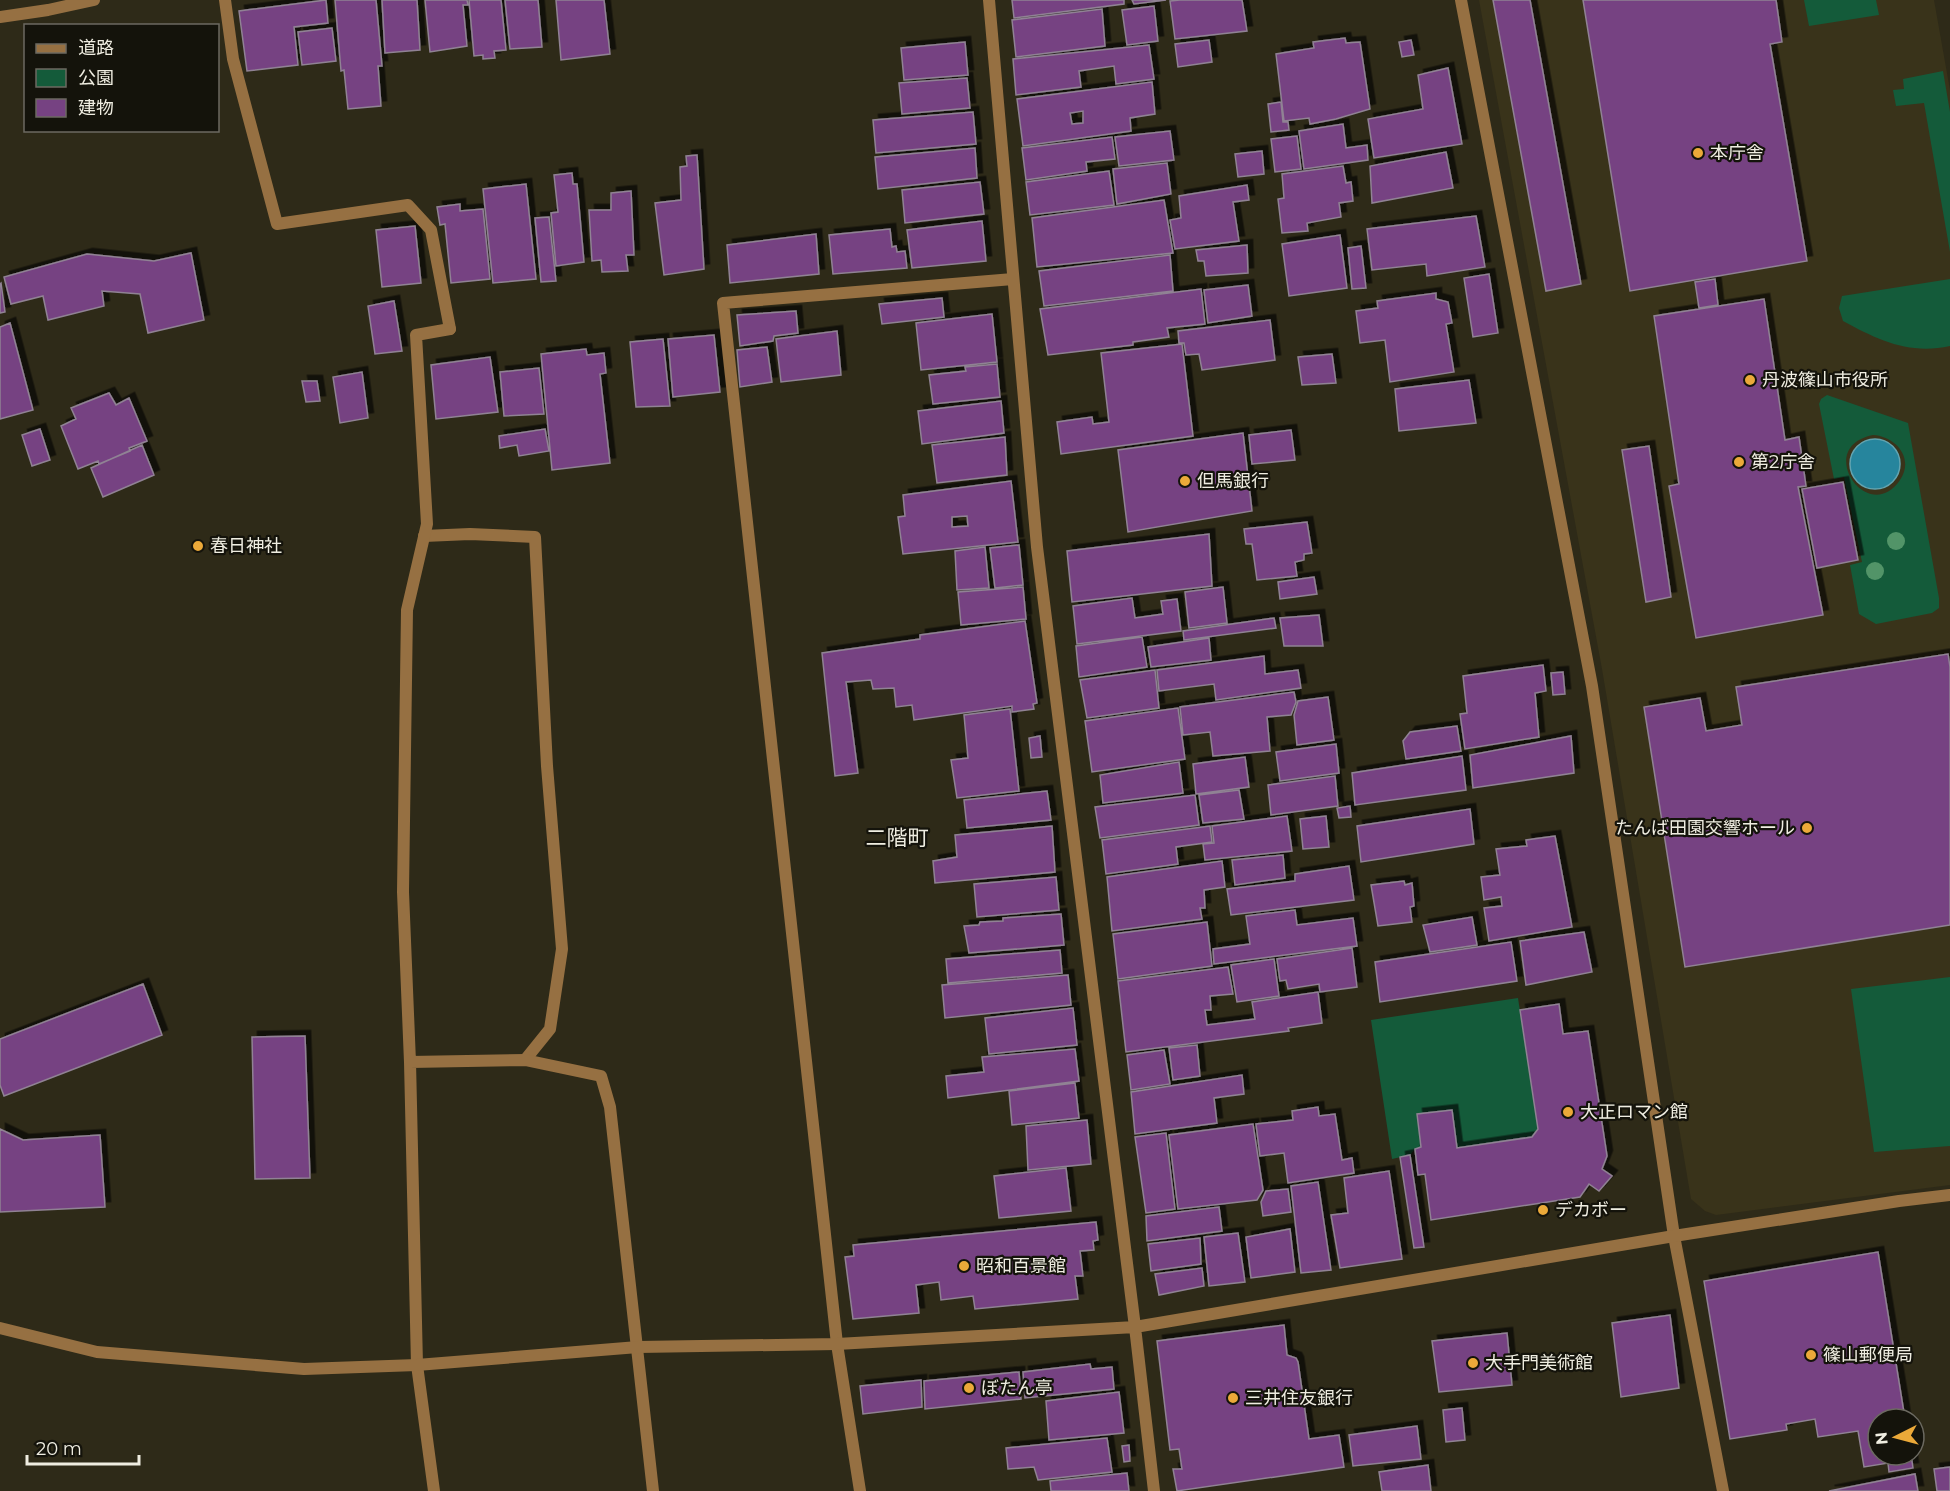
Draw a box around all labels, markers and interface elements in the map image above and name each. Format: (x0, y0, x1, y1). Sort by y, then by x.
legend (24, 24, 219, 132)
text: 道路 (78, 37, 114, 59)
text: 公園 (78, 67, 114, 89)
text: 建物 (78, 97, 114, 119)
place label: 本庁舎 (1710, 142, 1764, 164)
marker: 本庁舎 (1691, 146, 1705, 160)
place label: 丹波篠山市役所 (1762, 369, 1888, 391)
marker: 丹波篠山市役所 (1743, 373, 1757, 387)
place label: 第2庁舎 (1751, 451, 1815, 473)
marker: 第2庁舎 (1732, 455, 1746, 469)
place label: 但馬銀行 (1197, 470, 1269, 492)
marker: 但馬銀行 (1178, 474, 1192, 488)
place label: 春日神社 (210, 535, 282, 557)
marker: 春日神社 (191, 539, 205, 553)
place label: たんば田園交響ホール (1615, 817, 1795, 839)
marker: たんば田園交響ホール (1800, 821, 1814, 835)
district label: 二階町 (866, 825, 929, 850)
place label: 大正ロマン館 (1580, 1101, 1688, 1123)
marker: 大正ロマン館 (1561, 1105, 1575, 1119)
place label: デカボー (1555, 1199, 1627, 1221)
marker: デカボー (1536, 1203, 1550, 1217)
place label: 昭和百景館 (976, 1255, 1066, 1277)
marker: 昭和百景館 (957, 1259, 971, 1273)
place label: 篠山郵便局 (1823, 1344, 1913, 1366)
marker: 篠山郵便局 (1804, 1348, 1818, 1362)
place label: 大手門美術館 (1485, 1352, 1593, 1374)
marker: 大手門美術館 (1466, 1356, 1480, 1370)
place label: ぼたん亭 (981, 1377, 1053, 1399)
marker: ぼたん亭 (962, 1381, 976, 1395)
place label: 三井住友銀行 (1245, 1387, 1353, 1409)
marker: 三井住友銀行 (1226, 1391, 1240, 1405)
north arrow (1866, 1407, 1926, 1467)
scale bar (27, 1428, 140, 1466)
text: N (1871, 1431, 1892, 1446)
text: 20 m (36, 1438, 82, 1460)

